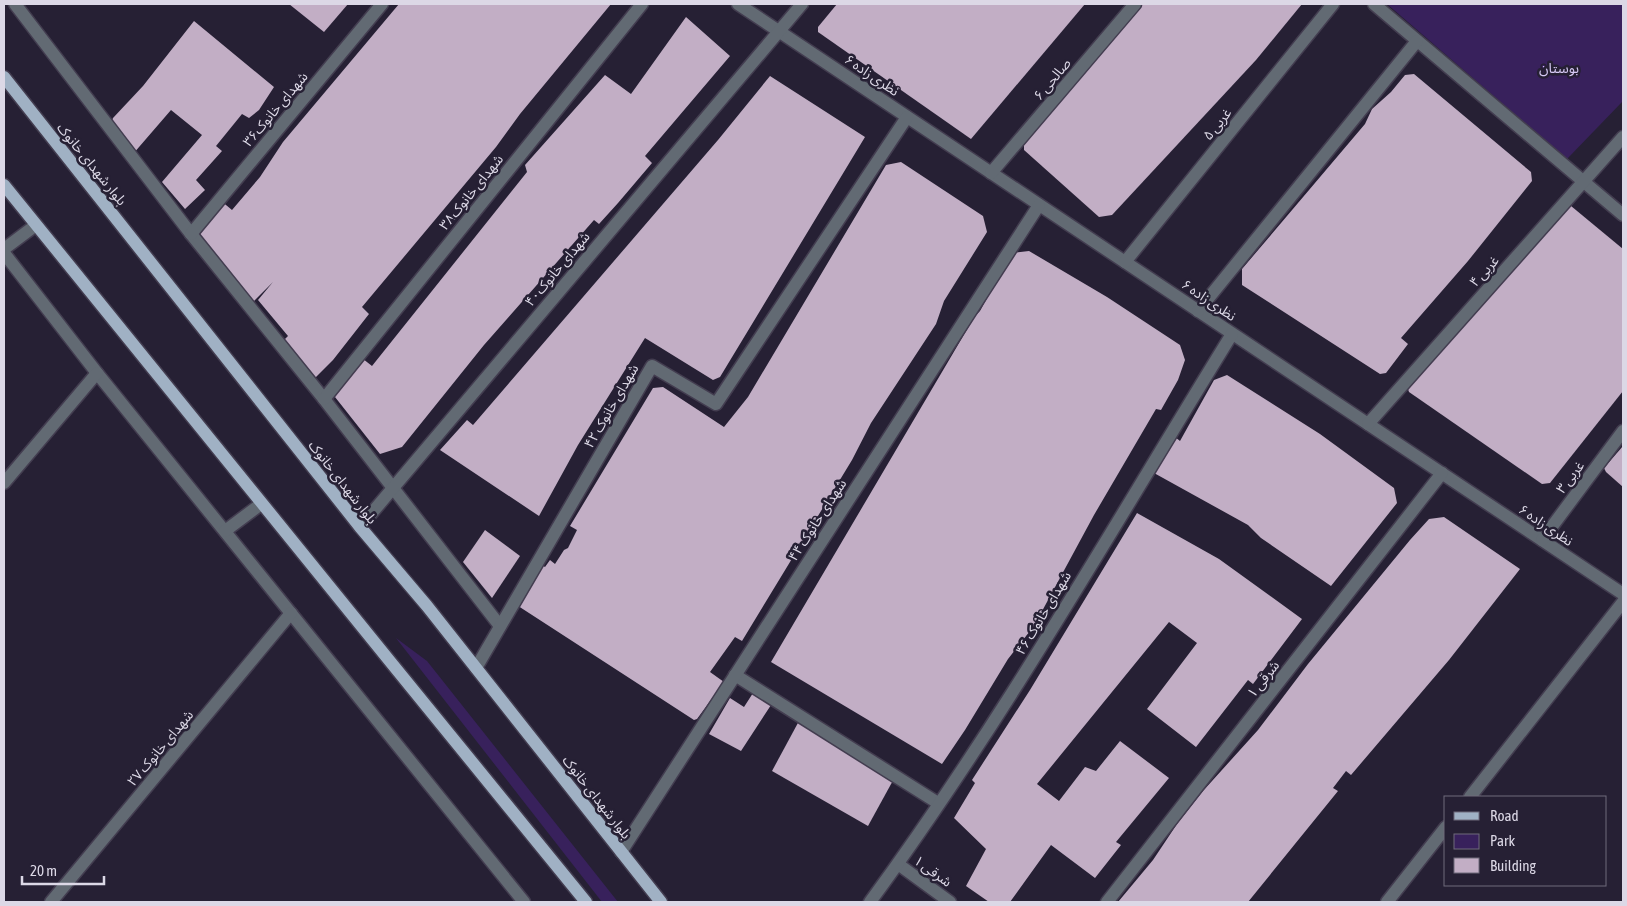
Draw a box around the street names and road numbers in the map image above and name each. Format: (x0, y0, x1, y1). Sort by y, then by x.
street label: نظری زاده ۶ (841, 51, 902, 100)
street label: ۶ صالحی (1030, 55, 1075, 104)
street label: شهدای خانوک۳۶ (239, 68, 312, 150)
street label: ۵ غربی (1199, 105, 1235, 144)
street label: بلوار شهدای خانوک (53, 120, 130, 209)
street label: شهدای خانوک۳۸ (436, 151, 507, 234)
street label: شهدای خانوک۴۰ (521, 228, 594, 310)
street label: ۴ غربی (1466, 252, 1503, 290)
street label: نظری زاده ۶ (1178, 276, 1239, 325)
street label: شهدای خانوک ۴۲ (580, 361, 642, 451)
street label: بلوار شهدای خانوک (305, 437, 381, 528)
street label: ۳ غربی (1553, 458, 1588, 497)
street label: ۴۴ شهدای خانوک (785, 476, 850, 564)
street label: نظری زاده ۶ (1515, 501, 1576, 550)
street label: ۴۶ شهدای خانوک (1012, 568, 1075, 658)
street label: شرقی ۱ (1244, 657, 1283, 701)
street label: شهدای خانوک ۲۷ (124, 707, 197, 790)
street label: بلوار شهدای خانوک (559, 752, 635, 843)
street label: شرقی ۱ (910, 852, 955, 891)

